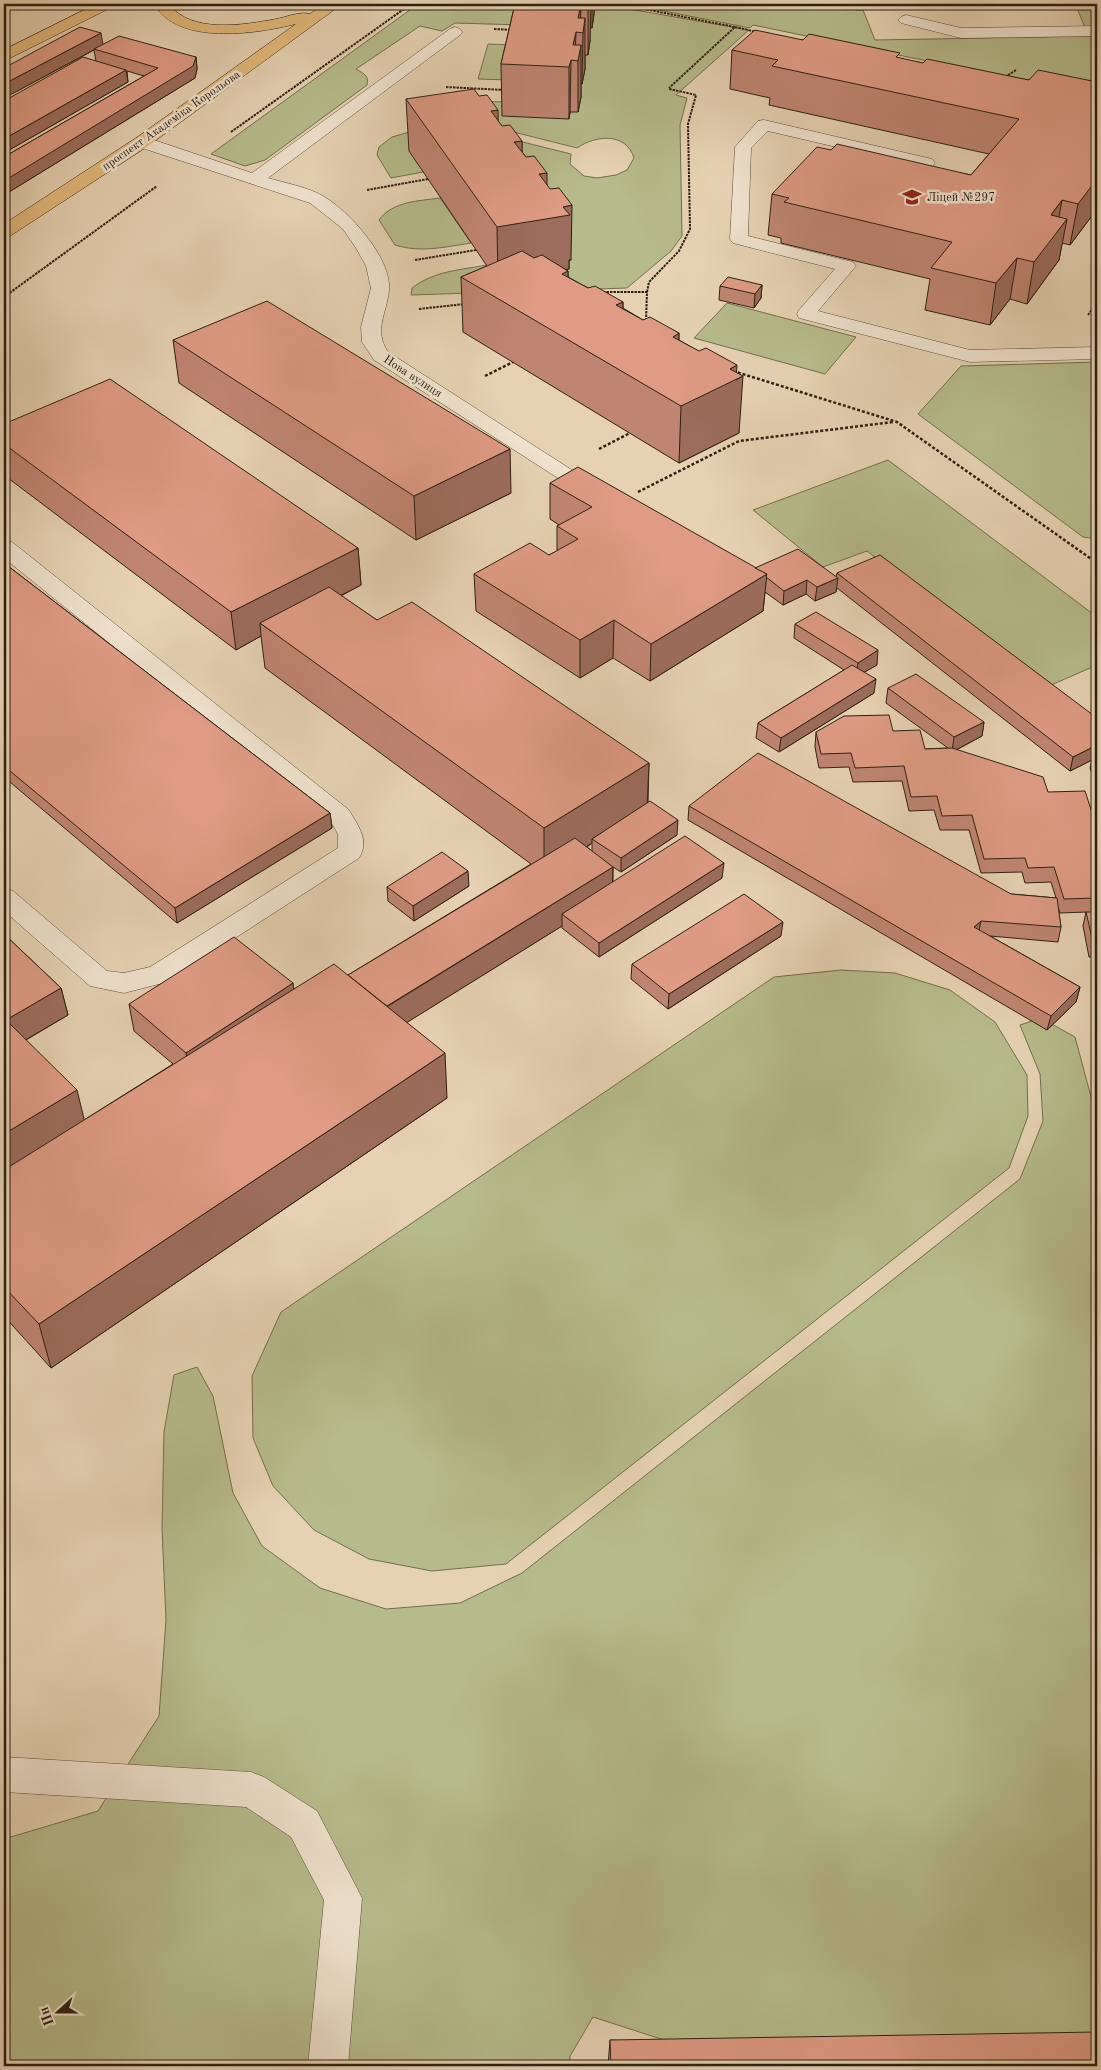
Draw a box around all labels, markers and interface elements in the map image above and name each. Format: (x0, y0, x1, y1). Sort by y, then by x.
street label: проспект Академіка Корольова (100, 68, 243, 173)
school or university icon: Ліцей №297 (901, 186, 923, 208)
place label: Ліцей №297 (927, 191, 995, 204)
street label: Нова вулиця (381, 353, 444, 400)
north arrow (32, 1988, 82, 2038)
text: Пн (37, 2005, 57, 2028)

